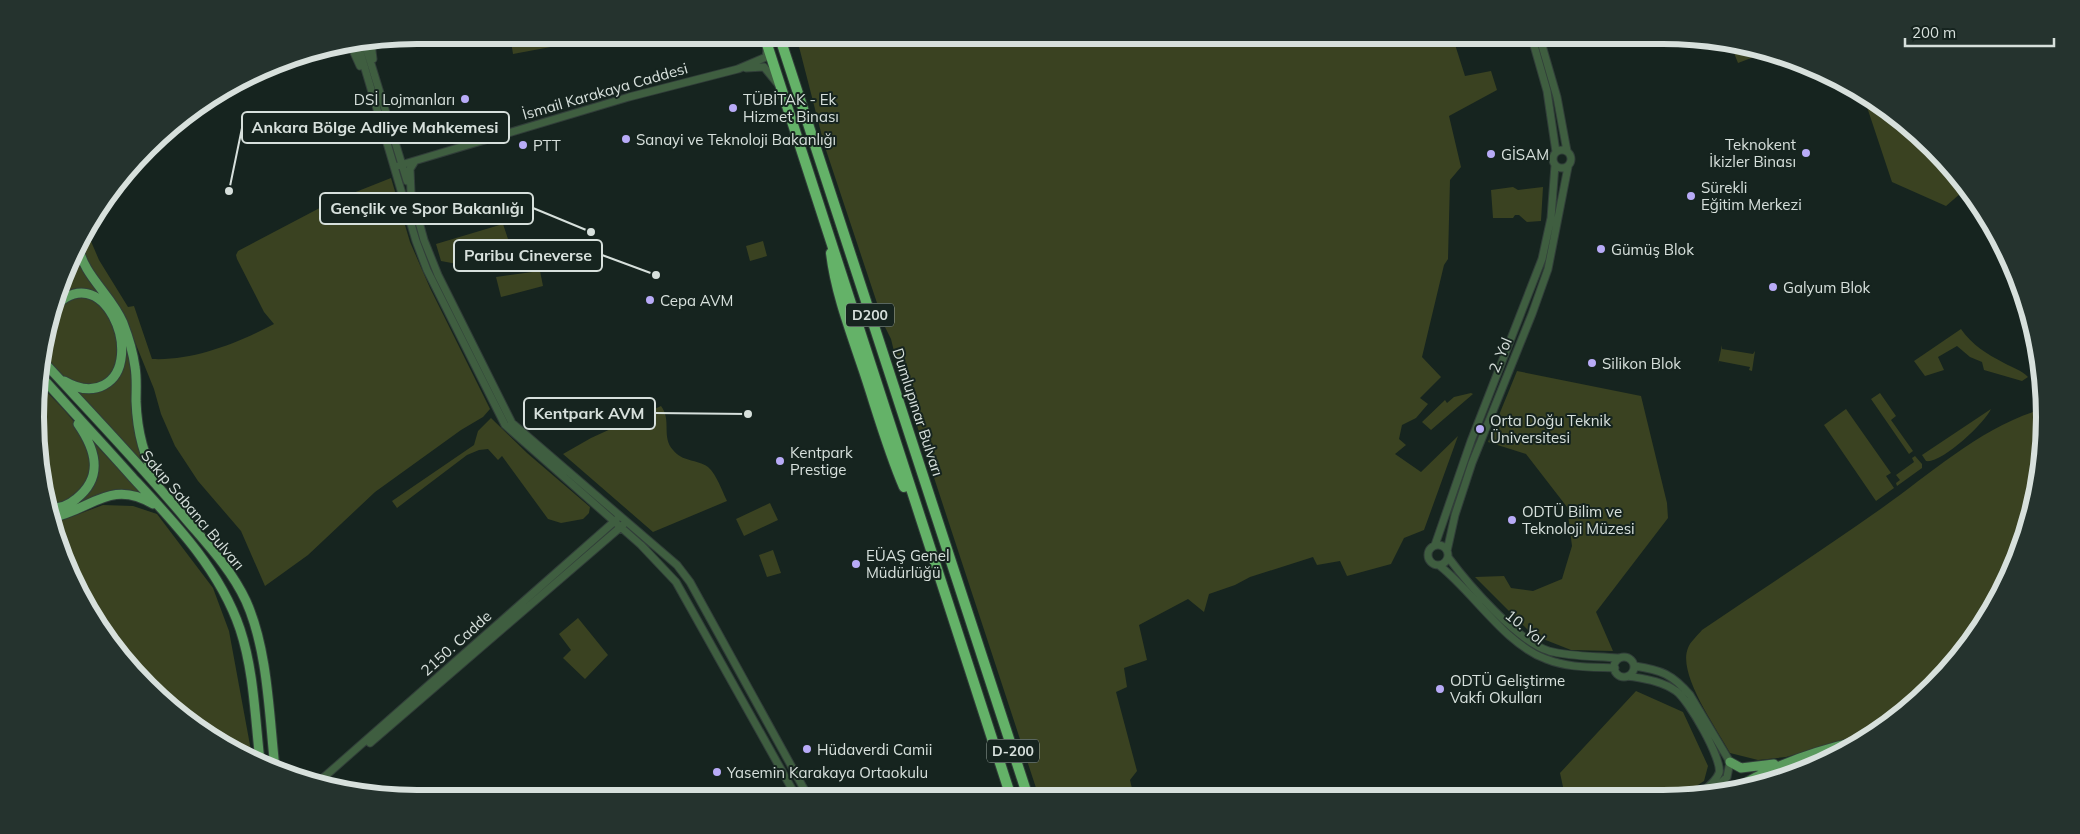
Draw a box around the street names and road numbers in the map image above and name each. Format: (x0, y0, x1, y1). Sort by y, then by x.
street label: İsmail Karakaya Caddesi (520, 58, 690, 124)
road number: D200 (846, 304, 894, 326)
street label: 2. Yol (1484, 335, 1516, 375)
street label: Dumlupınar Bulvarı (888, 346, 948, 478)
street label: Sakıp Sabancı Bulvarı (137, 446, 249, 574)
street label: 10. Yol (1501, 605, 1549, 649)
street label: 2150. Cadde (417, 606, 495, 680)
road number: D-200 (987, 739, 1039, 762)

